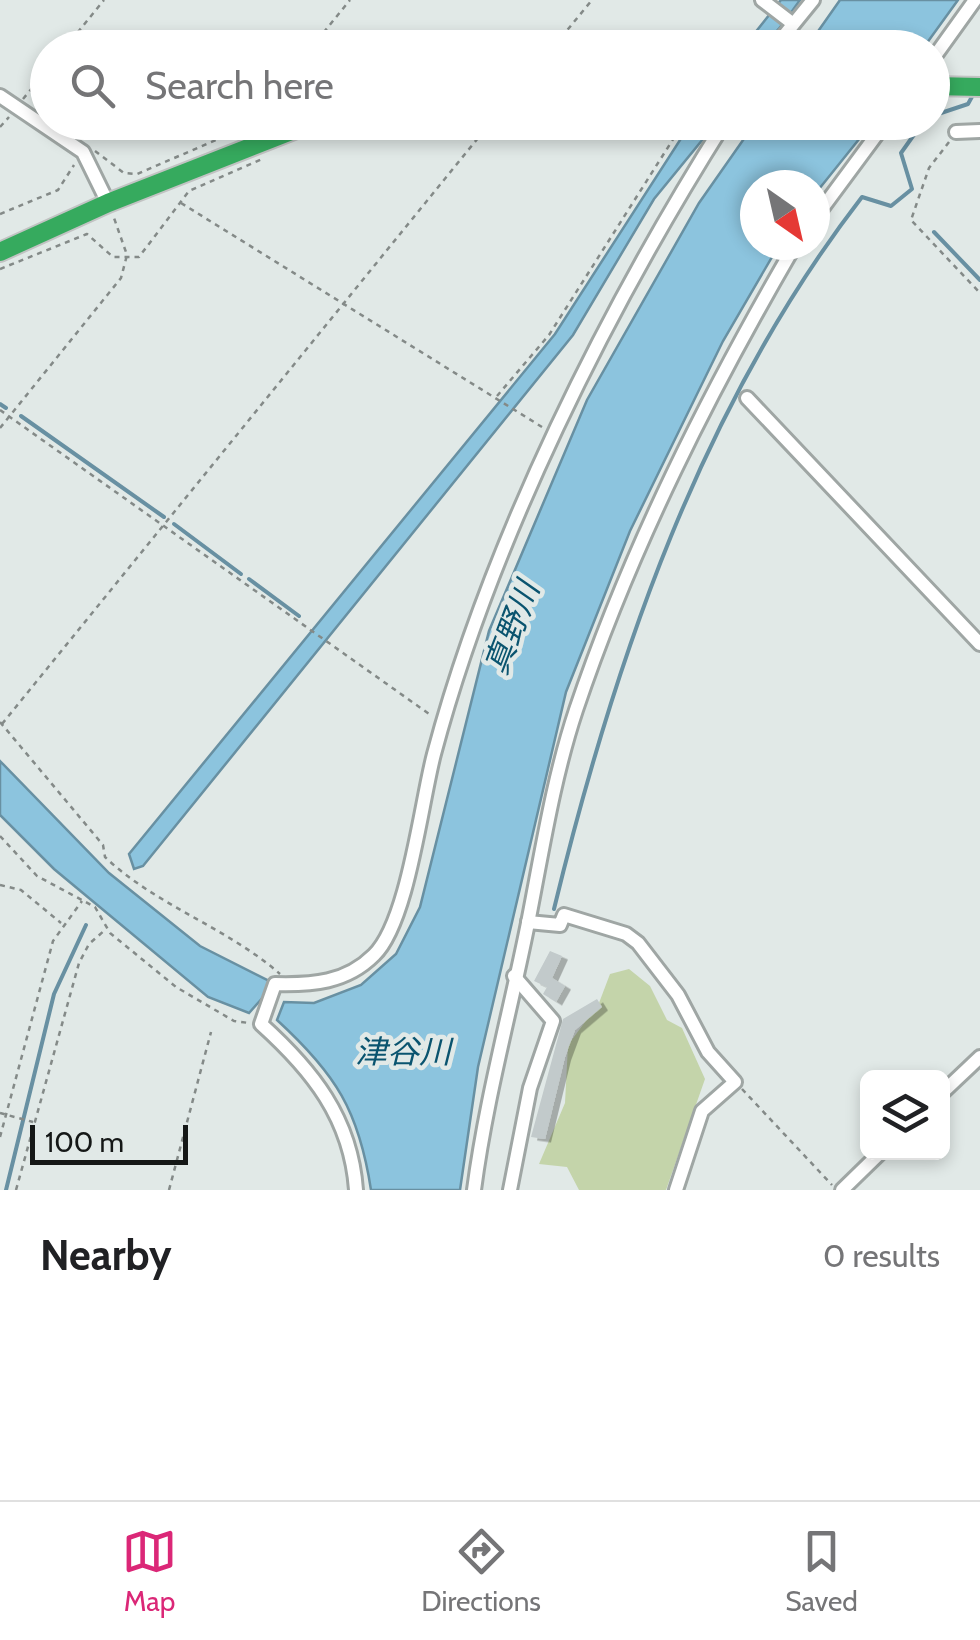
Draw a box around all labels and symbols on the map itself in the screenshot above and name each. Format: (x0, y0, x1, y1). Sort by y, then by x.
north arrow (740, 170, 830, 260)
water label: 真野川 (476, 573, 548, 680)
water label: 津谷川 (355, 1032, 454, 1071)
scale bar (30, 1120, 188, 1164)

